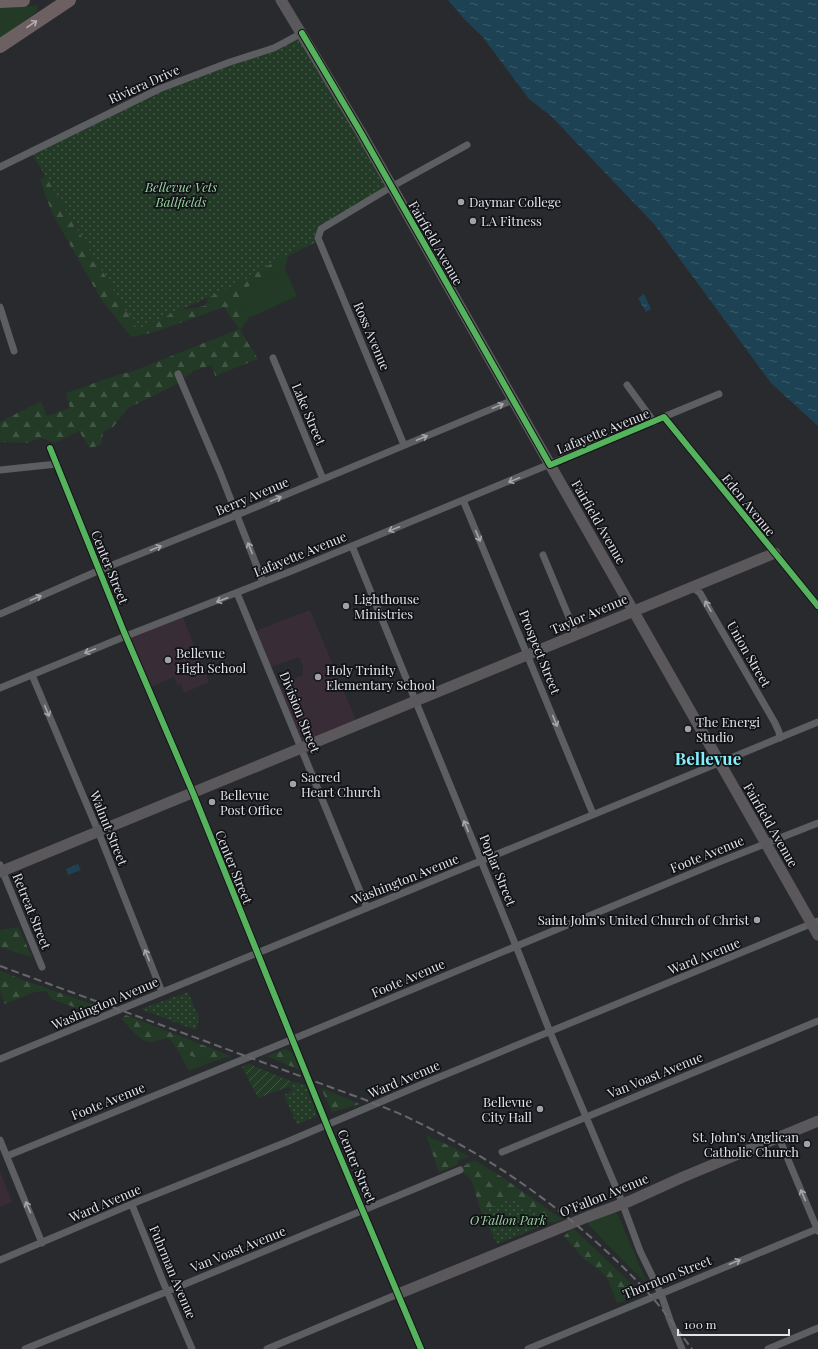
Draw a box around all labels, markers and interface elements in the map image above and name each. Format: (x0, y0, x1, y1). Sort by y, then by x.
one-way arrow (27, 20, 38, 28)
street label: Riviera Drive (106, 60, 182, 107)
park label: Bellevue Vets Ballfields (144, 178, 217, 210)
place label: Daymar College (469, 193, 562, 210)
street label: Fairfield Avenue (405, 197, 468, 288)
marker: Daymar College (456, 197, 466, 207)
place label: LA Fitness (481, 212, 542, 229)
marker: LA Fitness (468, 216, 478, 226)
street label: Ross Avenue (350, 299, 395, 373)
street label: Lake Street (289, 380, 330, 448)
one-way arrow (491, 402, 503, 410)
street label: Lafayette Avenue (554, 404, 652, 457)
one-way arrow (415, 433, 427, 441)
street label: Eden Avenue (719, 470, 780, 540)
street label: Berry Avenue (213, 472, 291, 519)
one-way arrow (508, 476, 520, 484)
street label: Fairfield Avenue (568, 476, 631, 567)
one-way arrow (270, 494, 282, 502)
one-way arrow (388, 526, 400, 534)
street label: Center Street (88, 527, 133, 607)
street label: Lafayette Avenue (251, 527, 349, 580)
one-way arrow (475, 530, 483, 542)
one-way arrow (246, 543, 254, 555)
one-way arrow (149, 544, 161, 551)
street label: Taylor Avenue (548, 589, 630, 637)
place label: Lighthouse Ministries (354, 590, 420, 622)
one-way arrow (29, 594, 41, 601)
one-way arrow (216, 596, 228, 604)
one-way arrow (703, 600, 711, 612)
marker: Lighthouse Ministries (341, 601, 351, 611)
street label: Prospect Street (516, 607, 565, 697)
street label: Union Street (724, 618, 775, 690)
place label: Bellevue High School (176, 644, 246, 676)
one-way arrow (84, 648, 96, 656)
marker: Bellevue High School (163, 655, 173, 665)
place label: Holy Trinity Elementary School (326, 661, 435, 693)
street label: Division Street (276, 669, 325, 755)
marker: Holy Trinity Elementary School (313, 672, 323, 682)
one-way arrow (44, 704, 51, 716)
place label: The Energi Studio (696, 713, 760, 745)
one-way arrow (551, 714, 559, 726)
marker: The Energi Studio (683, 724, 693, 734)
district label: Bellevue (675, 747, 741, 769)
place label: Sacred Heart Church (301, 768, 381, 800)
marker: Sacred Heart Church (288, 779, 298, 789)
street label: Fairfield Avenue (740, 779, 803, 870)
place label: Bellevue Post Office (220, 786, 283, 818)
street label: Walnut Street (86, 787, 132, 868)
marker: Bellevue Post Office (207, 797, 217, 807)
one-way arrow (462, 820, 470, 832)
street label: Center Street (212, 827, 257, 907)
street label: Poplar Street (476, 831, 521, 909)
street label: Foote Avenue (667, 831, 747, 876)
street label: Washington Avenue (348, 849, 461, 908)
street label: Retreat Street (9, 870, 56, 952)
place label: Saint John’s United Church of Christ (538, 911, 749, 928)
marker: Saint John’s United Church of Christ (752, 915, 762, 925)
street label: Ward Avenue (664, 933, 743, 978)
one-way arrow (143, 950, 151, 962)
street label: Foote Avenue (368, 954, 448, 1001)
street label: Washington Avenue (48, 972, 161, 1033)
street label: Van Voast Avenue (604, 1048, 705, 1102)
street label: Ward Avenue (364, 1056, 443, 1102)
street label: Foote Avenue (68, 1078, 148, 1123)
place label: Bellevue City Hall (482, 1093, 532, 1125)
marker: Bellevue City Hall (535, 1104, 545, 1114)
street label: Center Street (334, 1127, 381, 1205)
place label: St. John’s Anglican Catholic Church (692, 1128, 799, 1160)
marker: St. John’s Anglican Catholic Church (802, 1139, 812, 1149)
street label: O’Fallon Avenue (557, 1169, 651, 1220)
street label: Ward Avenue (65, 1180, 144, 1226)
one-way arrow (799, 1190, 807, 1202)
one-way arrow (24, 1201, 31, 1213)
park label: O'Fallon Park (470, 1211, 547, 1228)
street label: Van Voast Avenue (187, 1222, 288, 1276)
street label: Fuhrman Avenue (146, 1223, 201, 1321)
street label: Thornton Street (620, 1251, 714, 1302)
one-way arrow (729, 1258, 741, 1266)
scale bar (678, 1311, 789, 1337)
text: 100 m (684, 1316, 717, 1332)

